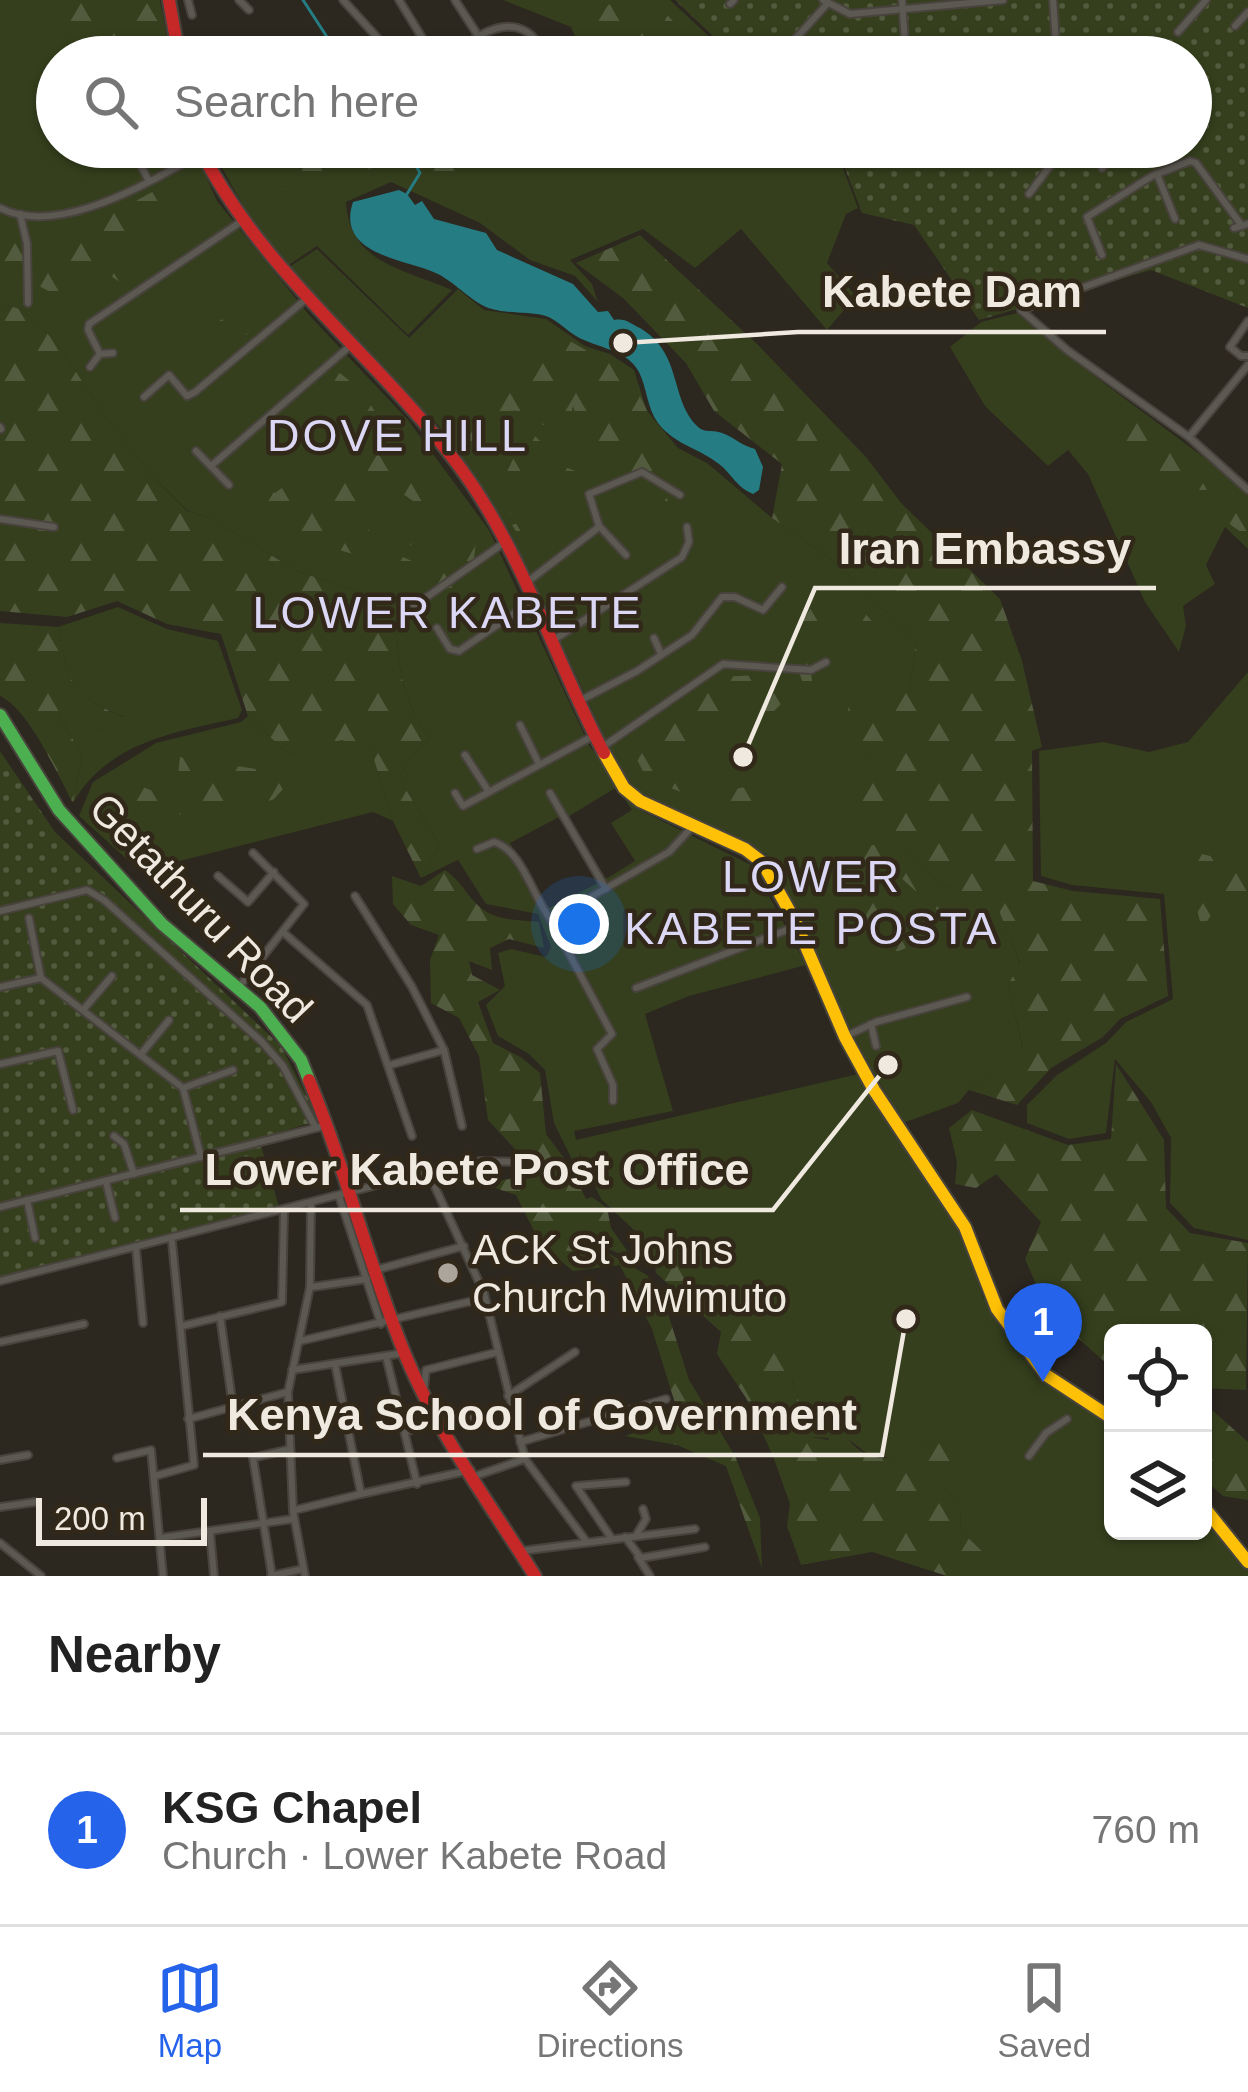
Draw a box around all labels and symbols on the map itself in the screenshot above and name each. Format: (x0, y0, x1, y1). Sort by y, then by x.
callout: Kabete Dam (798, 251, 1106, 332)
text: Kabete Dam (822, 266, 1082, 317)
district label: DOVE HILL (267, 410, 529, 461)
callout: Iran Embassy (815, 507, 1156, 588)
text: Iran Embassy (839, 523, 1131, 574)
district label: LOWER KABETE (252, 587, 644, 638)
street label: Getathuru Road (80, 784, 322, 1032)
district label: LOWER KABETE POSTA (624, 851, 1000, 954)
your location (549, 894, 609, 954)
callout: Lower Kabete Post Office (180, 1129, 773, 1210)
text: Lower Kabete Post Office (204, 1144, 750, 1195)
place label: ACK St Johns Church Mwimuto (472, 1226, 787, 1321)
marker: ACK St Johns Church Mwimuto (435, 1260, 461, 1286)
pin: 1 (1004, 1283, 1082, 1382)
callout: Kenya School of Government (203, 1374, 882, 1455)
text: Kenya School of Government (227, 1389, 857, 1440)
scale bar (36, 1492, 207, 1545)

